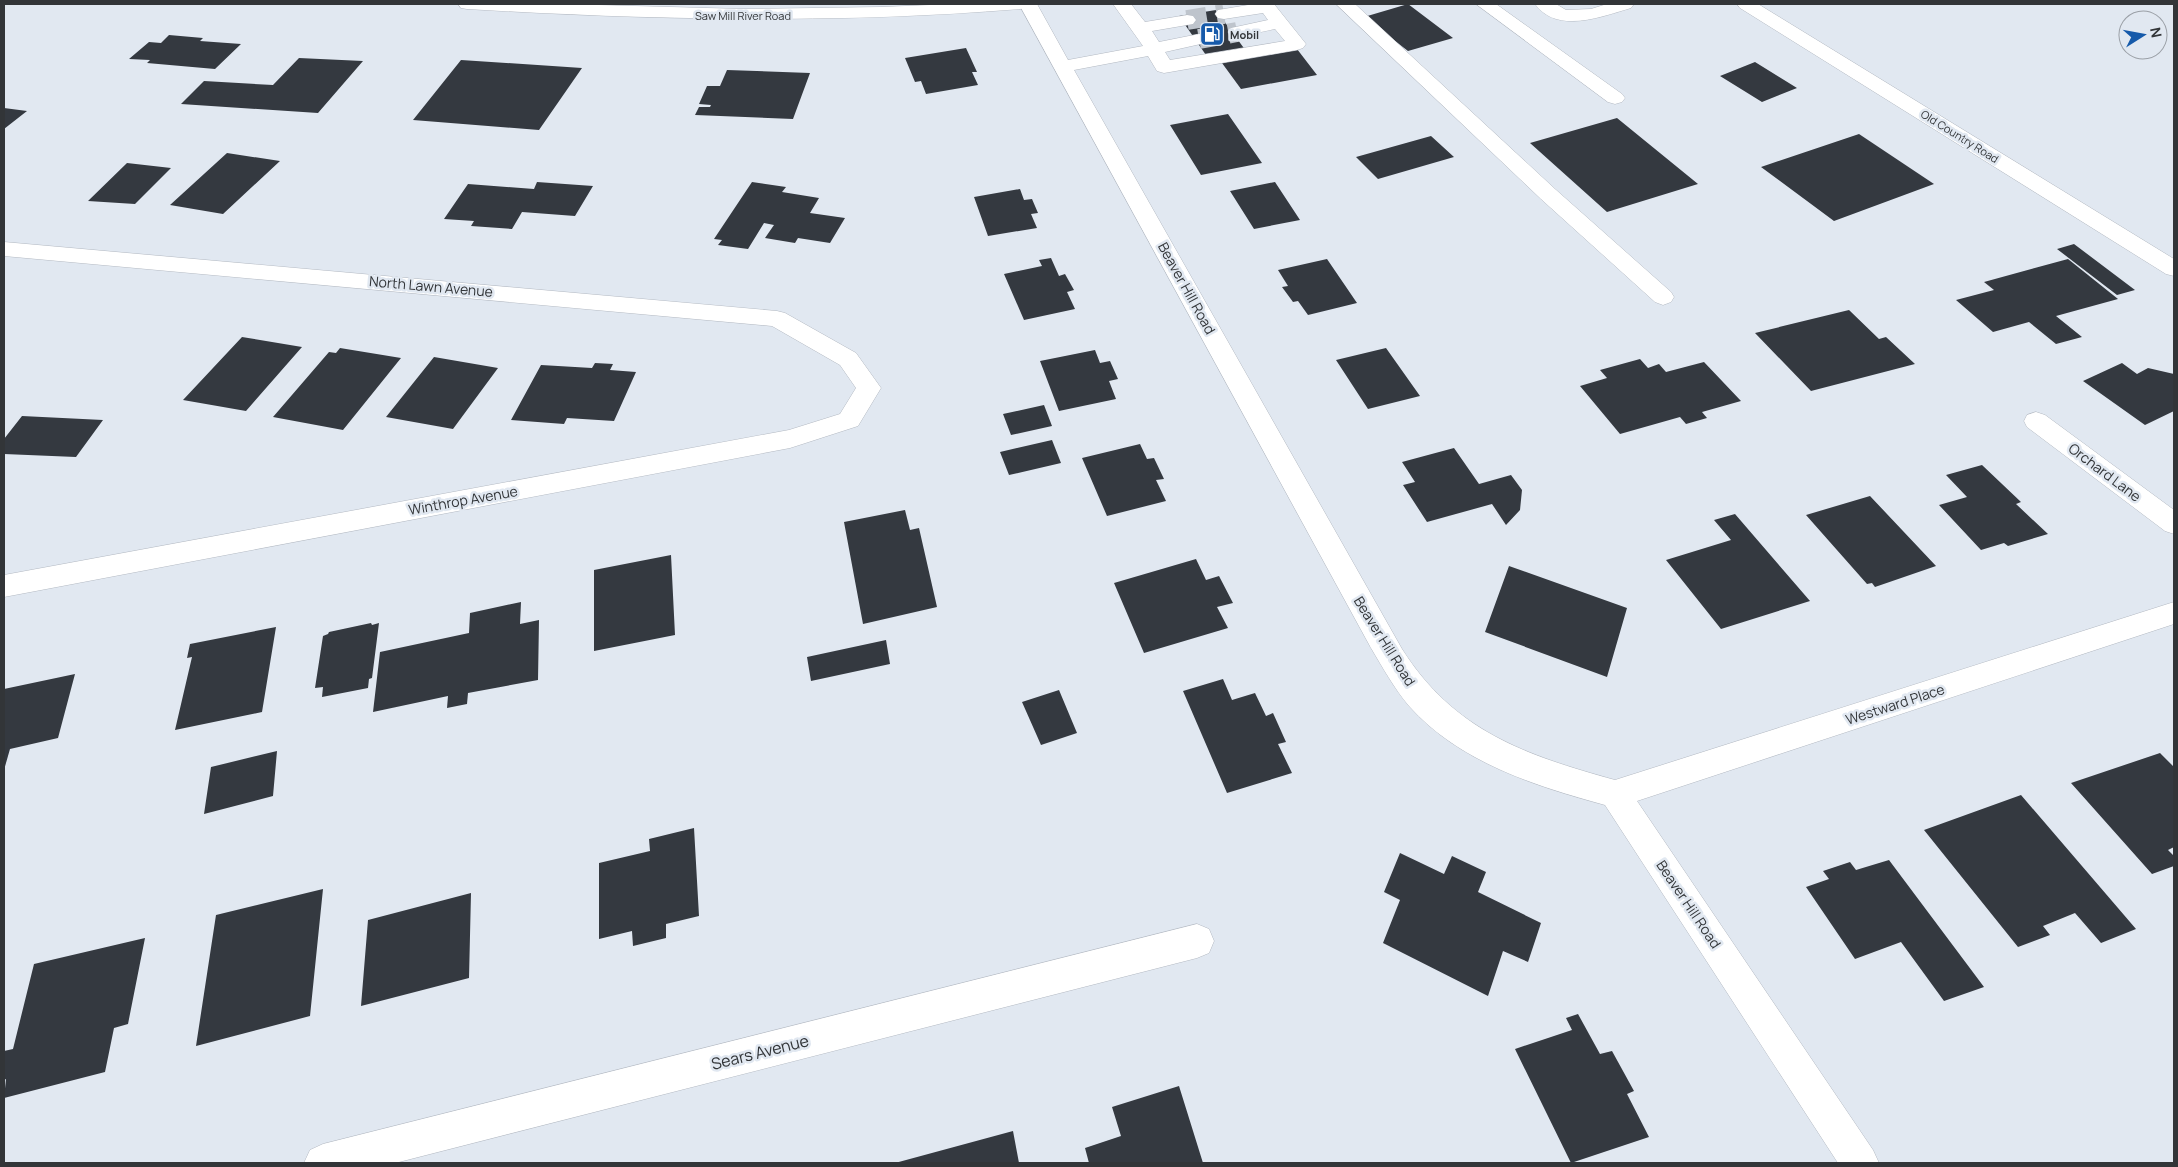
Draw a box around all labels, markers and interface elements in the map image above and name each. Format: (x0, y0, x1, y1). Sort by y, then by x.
street label: Saw Mill River Road (695, 8, 791, 23)
north arrow (2118, 10, 2168, 60)
fuel station icon: Mobil (1199, 21, 1225, 47)
text: N (2146, 26, 2167, 39)
place label: Mobil (1230, 27, 1259, 42)
street label: Old Country Road (1918, 106, 2002, 166)
street label: Beaver Hill Road (1154, 239, 1220, 337)
street label: North Lawn Avenue (368, 271, 494, 301)
street label: Orchard Lane (2065, 438, 2145, 506)
street label: Winthrop Avenue (407, 481, 519, 519)
street label: Beaver Hill Road (1350, 593, 1420, 689)
street label: Westward Place (1843, 679, 1947, 729)
street label: Beaver Hill Road (1653, 856, 1725, 952)
street label: Sears Avenue (709, 1029, 811, 1075)

